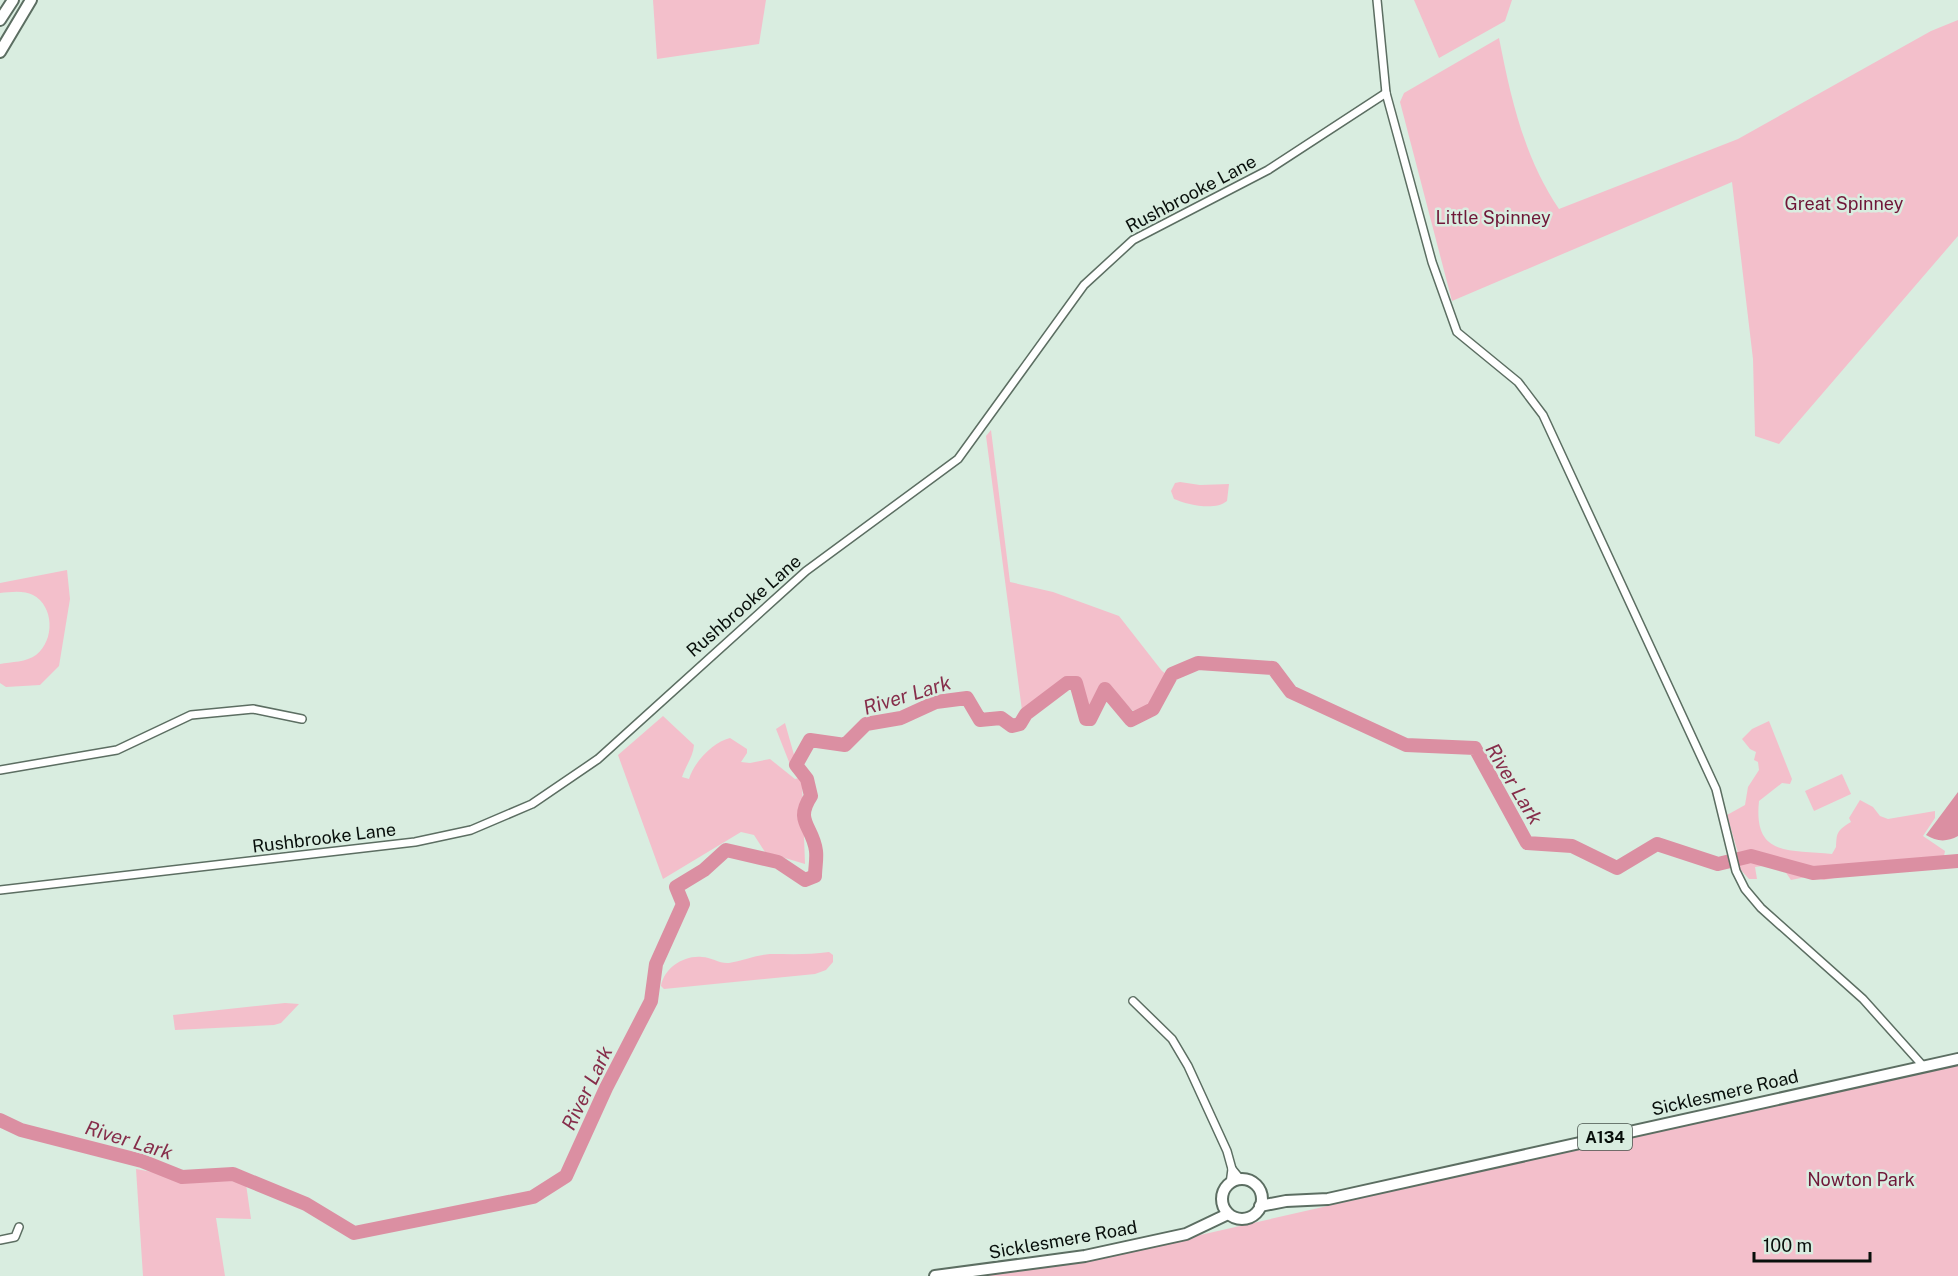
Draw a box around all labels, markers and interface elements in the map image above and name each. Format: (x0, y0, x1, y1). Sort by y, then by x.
street label: Rushbrooke Lane (1122, 150, 1260, 237)
park label: Great Spinney (1785, 193, 1904, 214)
park label: Little Spinney (1435, 207, 1551, 228)
street label: Rushbrooke Lane (682, 550, 805, 661)
water label: River Lark (860, 670, 954, 720)
water label: River Lark (1480, 739, 1548, 829)
street label: Rushbrooke Lane (251, 818, 397, 857)
water label: River Lark (556, 1042, 618, 1134)
street label: Sicklesmere Road (1649, 1065, 1800, 1120)
water label: River Lark (82, 1115, 176, 1165)
road number: A134 (1578, 1124, 1632, 1150)
park label: Nowton Park (1807, 1169, 1915, 1190)
street label: Sicklesmere Road (987, 1216, 1139, 1263)
scale bar (1754, 1225, 1870, 1263)
text: 100 m (1763, 1235, 1812, 1256)

